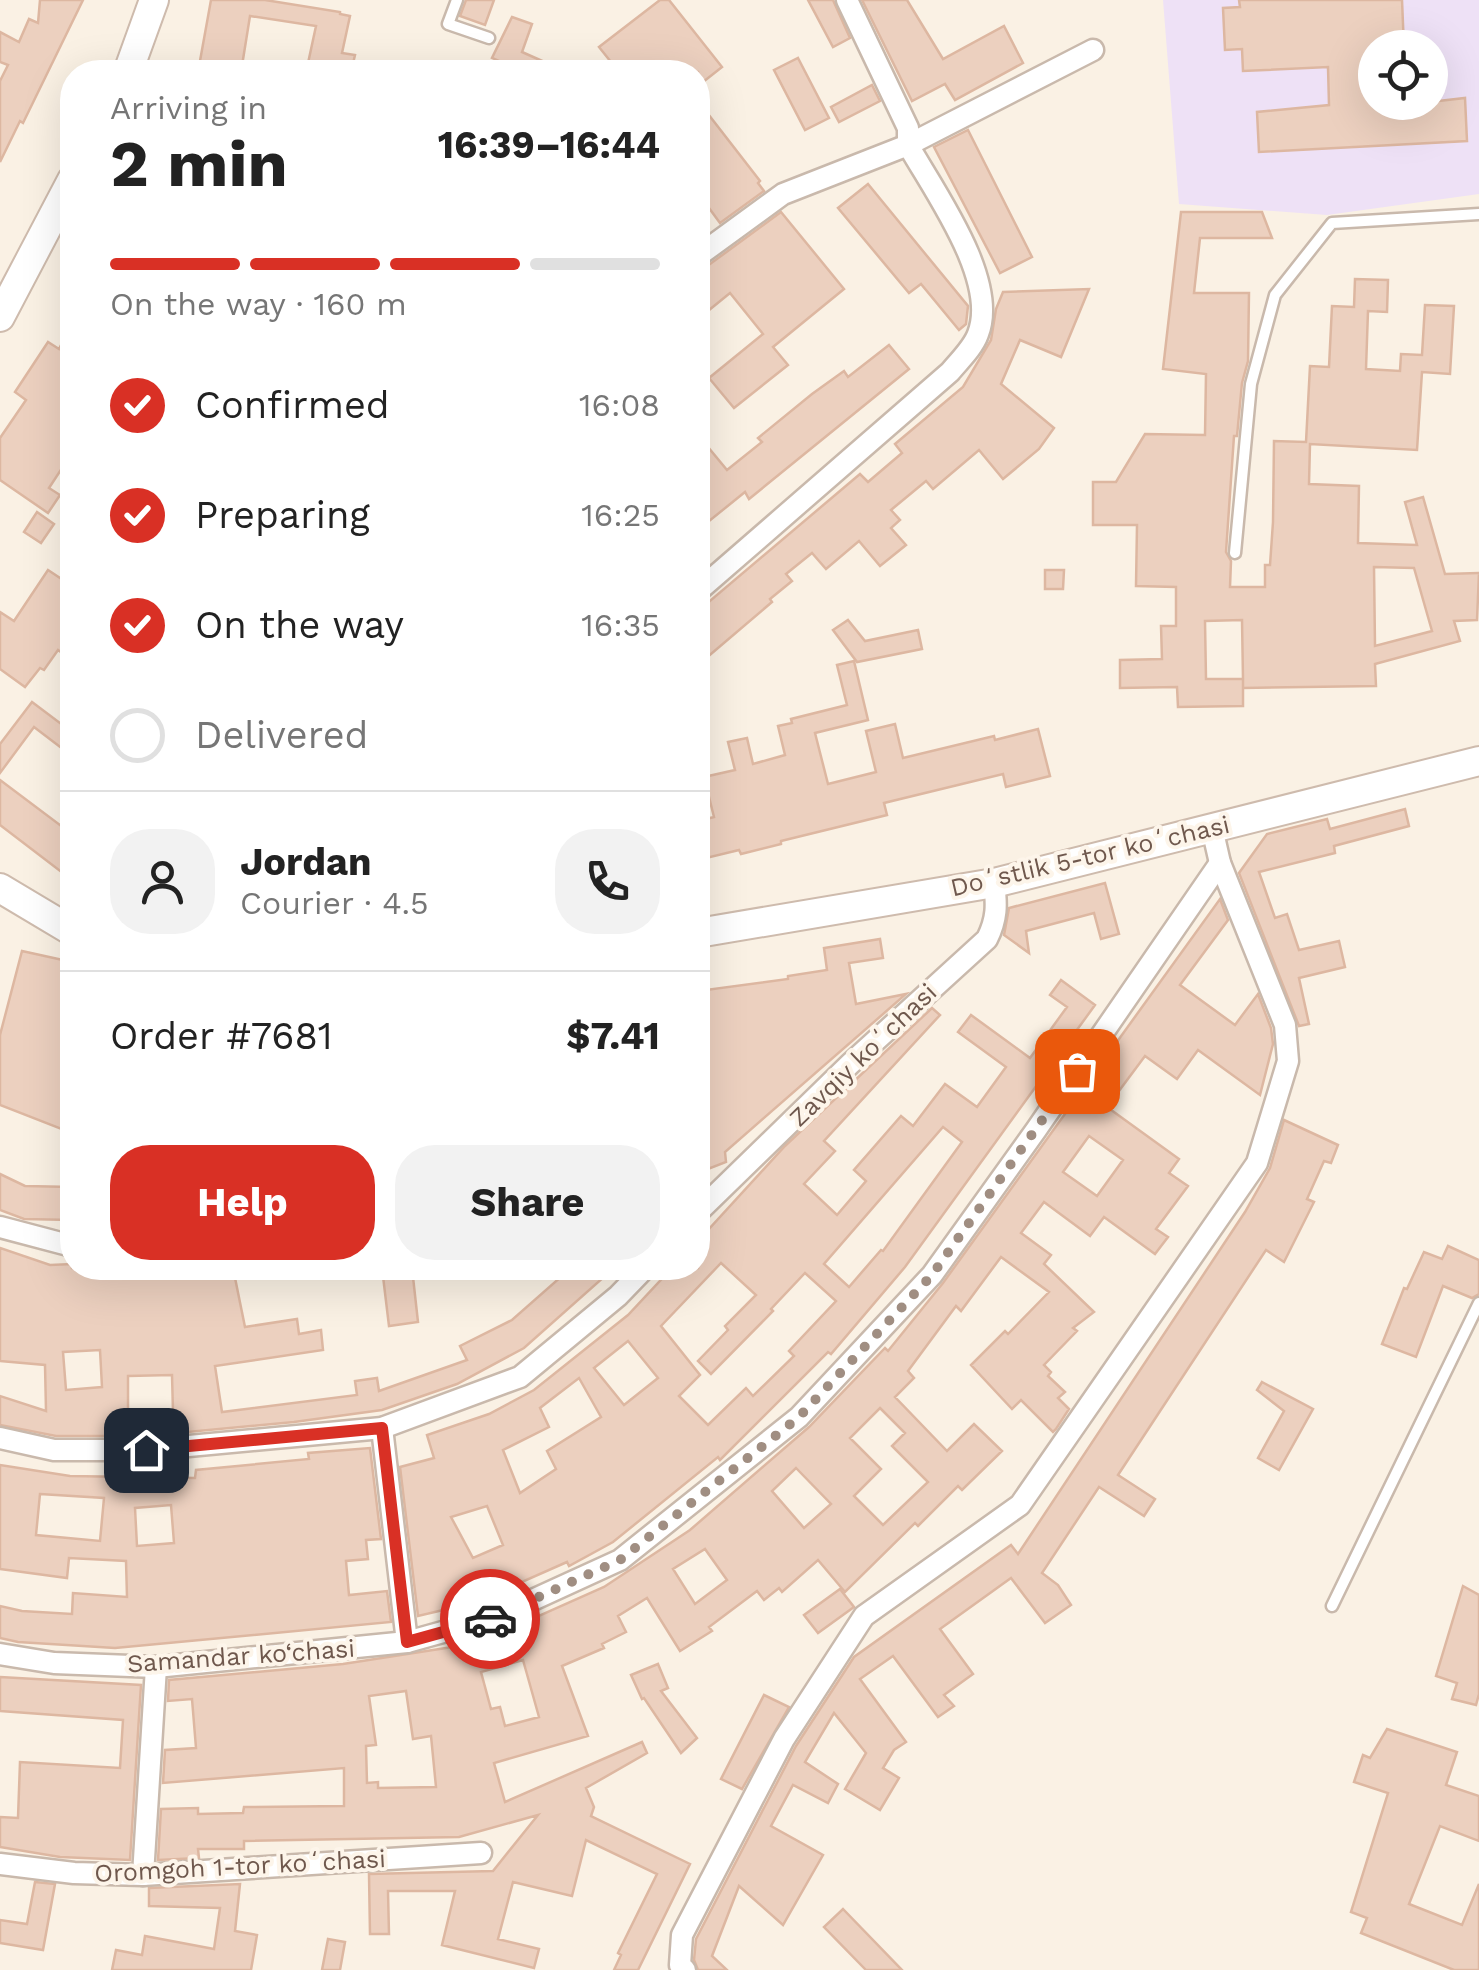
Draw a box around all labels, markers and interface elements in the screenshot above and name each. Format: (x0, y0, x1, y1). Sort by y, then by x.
map controls (1358, 30, 1448, 120)
button: locate (1358, 30, 1448, 120)
text: Arriving in (110, 89, 267, 127)
text: 16:39–16:44 (438, 123, 660, 167)
text: 2 min (110, 126, 288, 202)
text: On the way · 160 m (110, 285, 407, 323)
icon: check (110, 378, 165, 433)
text: Confirmed (195, 383, 390, 427)
text: 16:08 (579, 386, 660, 424)
icon: check (110, 488, 165, 543)
text: Preparing (195, 493, 370, 537)
text: 16:25 (581, 496, 660, 534)
icon: check (110, 598, 165, 653)
text: On the way (195, 603, 404, 647)
text: 16:35 (581, 606, 660, 644)
text: Delivered (195, 713, 368, 757)
street label: Doʻstlik 5-tor koʻchasi (948, 810, 1232, 902)
button: person (110, 829, 215, 934)
button: phone (555, 829, 660, 934)
text: Jordan (240, 840, 372, 884)
text: Courier · 4.5 (240, 884, 429, 922)
street label: Zavqiy koʻchasi (784, 978, 942, 1132)
text: Order #7681 (110, 1014, 333, 1058)
text: $7.41 (566, 1014, 660, 1058)
pin (1035, 1029, 1120, 1114)
icon: bag (1050, 1044, 1105, 1099)
button: Help (110, 1145, 375, 1260)
button: Share (395, 1145, 660, 1260)
pin (104, 1408, 189, 1493)
icon: home (119, 1423, 174, 1478)
courier (440, 1569, 540, 1669)
icon: car (463, 1592, 518, 1647)
street label: Samandar ko‘chasi (126, 1634, 356, 1678)
street label: Oromgoh 1-tor koʻchasi (94, 1844, 386, 1888)

